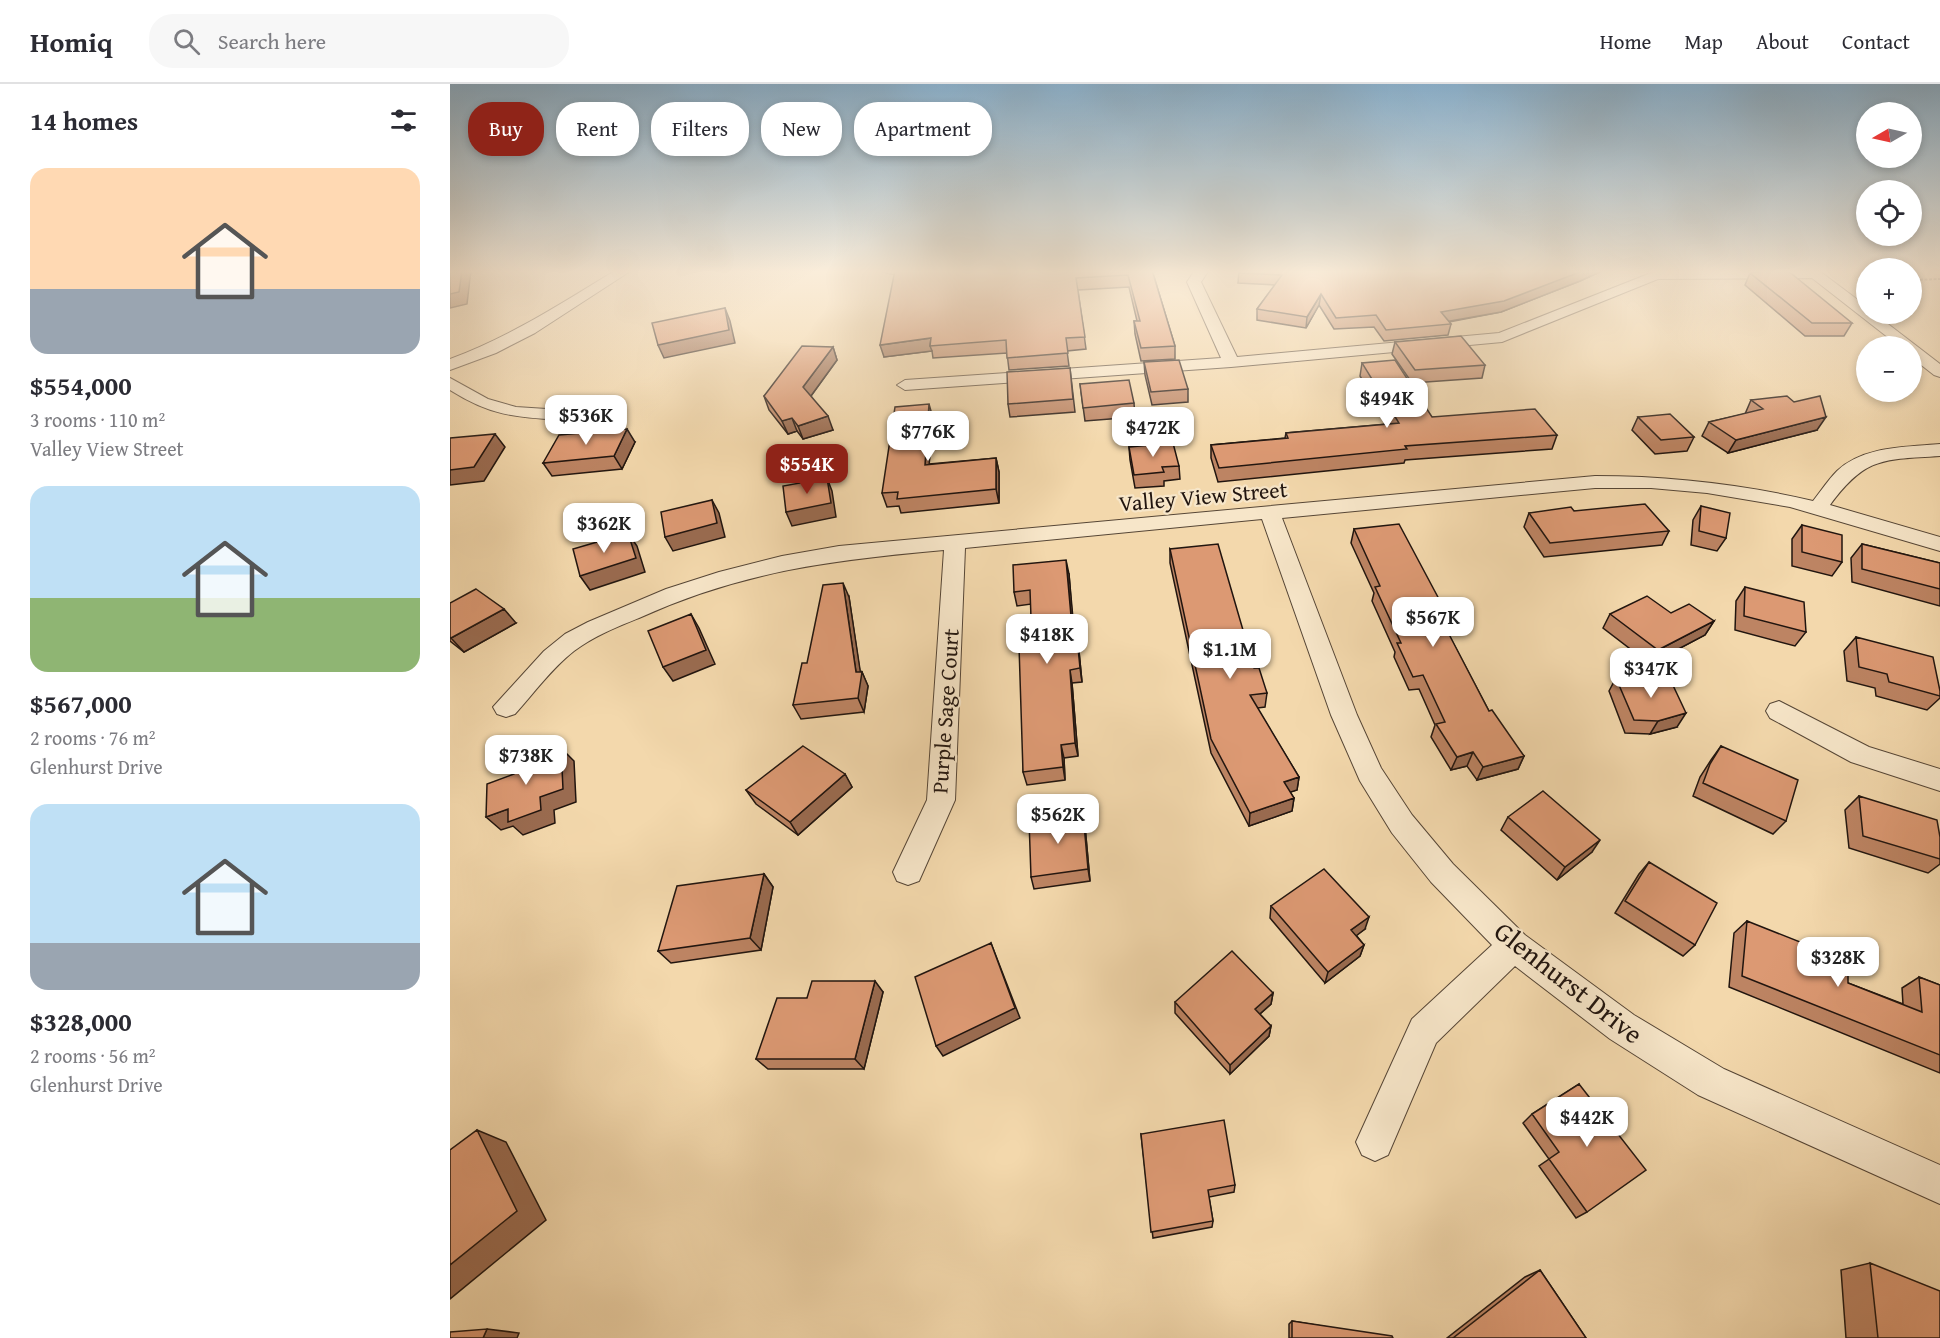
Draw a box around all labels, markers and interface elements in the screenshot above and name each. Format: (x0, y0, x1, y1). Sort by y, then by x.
search box (149, 14, 569, 68)
text: Homiq (30, 21, 113, 62)
icon: search (170, 25, 203, 58)
text: Search here (218, 25, 326, 57)
text: Home (1600, 26, 1651, 57)
text: Map (1684, 26, 1723, 57)
text: About (1756, 26, 1809, 57)
text: Contact (1842, 26, 1910, 57)
text: 14 homes (30, 101, 138, 140)
chip: Buy (468, 102, 544, 156)
chip: Rent (556, 102, 639, 156)
chip: Filters (651, 102, 749, 156)
chip: New (761, 102, 842, 156)
chip: Apartment (854, 102, 992, 156)
north arrow (1856, 102, 1922, 168)
map controls (1856, 102, 1922, 402)
icon: filters (387, 104, 420, 137)
button: locate (1856, 180, 1922, 246)
icon: home (171, 207, 279, 315)
button: + (1856, 258, 1922, 324)
button: − (1856, 336, 1922, 402)
text: $554,000 (30, 366, 132, 405)
pin: $494K (1345, 378, 1429, 429)
text: $494K (1360, 383, 1414, 412)
pin: $536K (544, 395, 628, 446)
text: $536K (559, 400, 613, 429)
text: 3 rooms · 110 m² (30, 405, 165, 434)
pin: $472K (1111, 407, 1195, 458)
pin: $776K (886, 411, 970, 462)
text: $472K (1126, 412, 1180, 441)
text: $776K (901, 416, 955, 445)
text: Valley View Street (30, 434, 184, 463)
pin: $554K (765, 444, 849, 495)
text: $554K (780, 449, 834, 478)
street label: Valley View Street (1117, 473, 1289, 519)
pin: $362K (562, 503, 646, 554)
text: $362K (577, 508, 631, 537)
icon: home (171, 525, 279, 633)
pin: $567K (1391, 597, 1475, 648)
text: $567K (1406, 602, 1460, 631)
pin: $418K (1005, 614, 1089, 665)
text: $418K (1020, 619, 1074, 648)
street label: Purple Sage Court (923, 627, 967, 795)
pin: $1.1M (1188, 629, 1272, 680)
text: $1.1M (1203, 634, 1257, 663)
pin: $347K (1609, 648, 1693, 699)
text: $347K (1624, 653, 1678, 682)
text: $567,000 (30, 684, 132, 723)
text: 2 rooms · 76 m² (30, 723, 156, 752)
pin: $738K (484, 735, 568, 786)
text: $738K (499, 740, 553, 769)
text: Glenhurst Drive (30, 752, 163, 781)
pin: $562K (1016, 794, 1100, 845)
text: $562K (1031, 799, 1085, 828)
icon: home (171, 843, 279, 951)
street label: Glenhurst Drive (1486, 911, 1652, 1053)
pin: $328K (1796, 937, 1880, 988)
text: $328K (1811, 942, 1865, 971)
text: $328,000 (30, 1002, 132, 1041)
text: 2 rooms · 56 m² (30, 1041, 156, 1070)
text: Glenhurst Drive (30, 1070, 163, 1099)
pin: $442K (1545, 1097, 1629, 1148)
text: $442K (1560, 1102, 1614, 1131)

